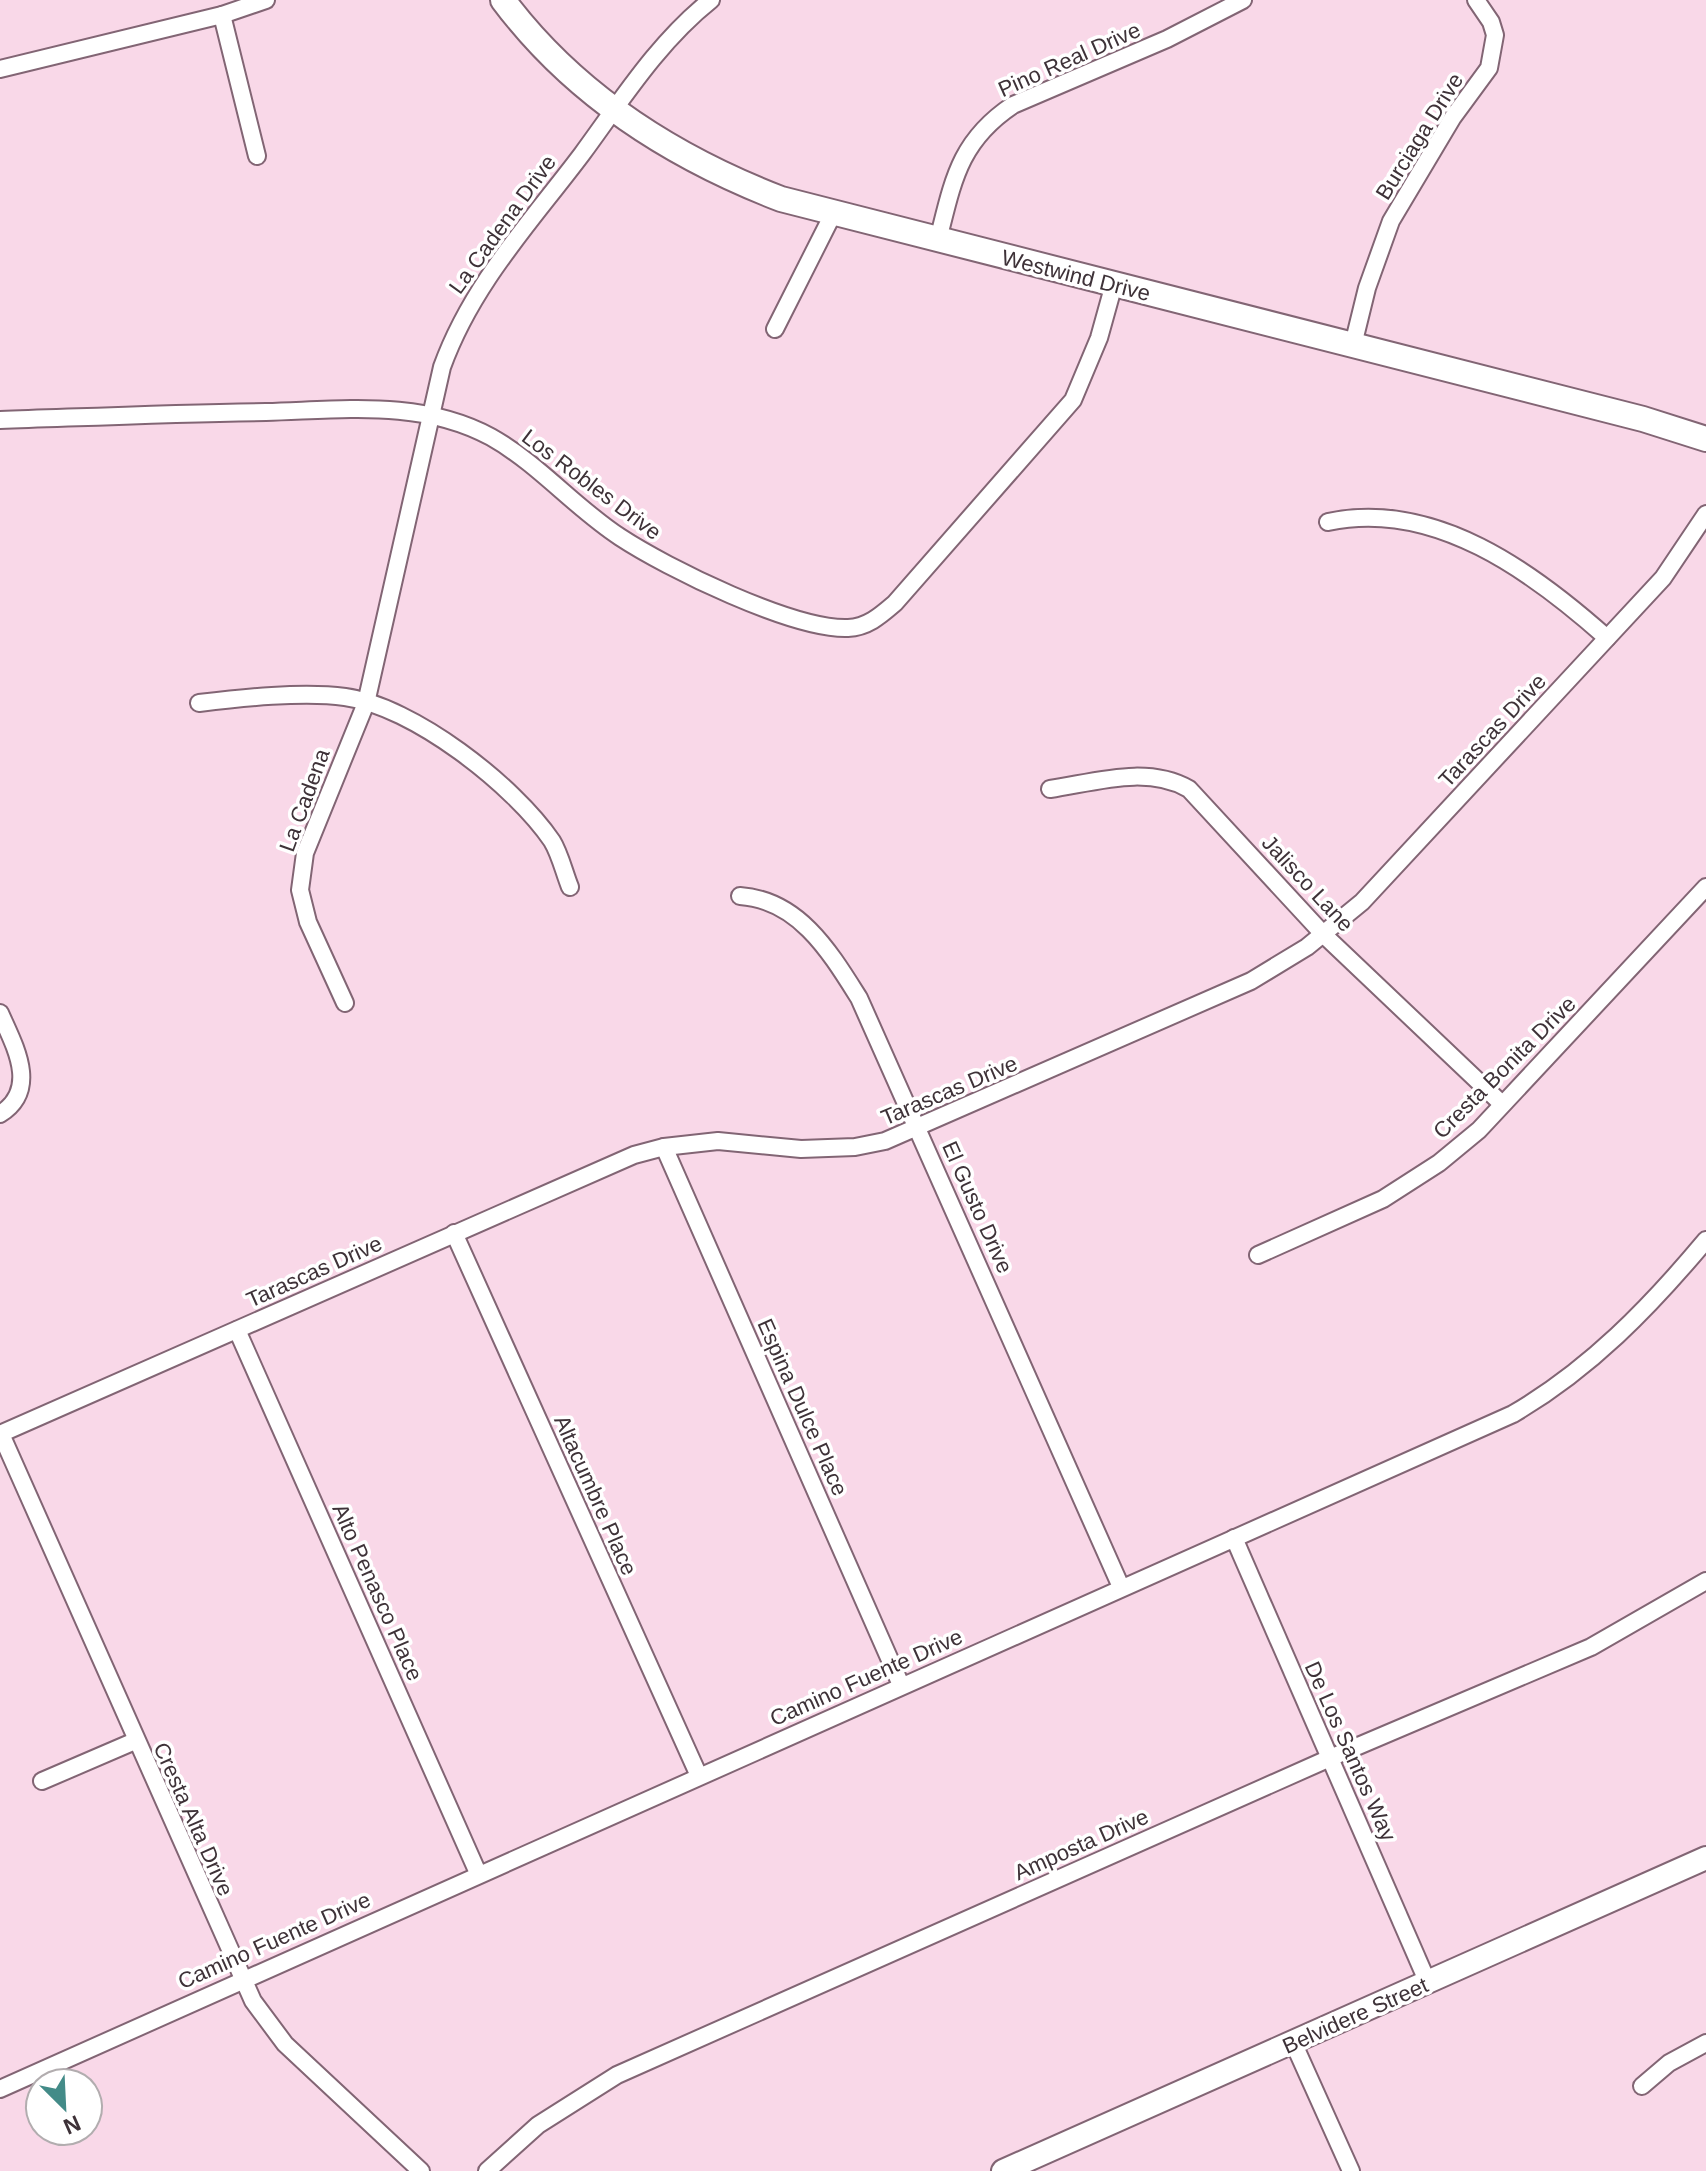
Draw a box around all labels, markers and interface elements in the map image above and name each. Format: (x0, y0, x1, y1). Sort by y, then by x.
street label: Pino Real Drive (994, 17, 1144, 102)
street label: Burciaga Drive (1371, 68, 1468, 204)
street label: La Cadena Drive (444, 150, 561, 298)
street label: Westwind Drive (999, 245, 1153, 306)
street label: Los Robles Drive (517, 424, 666, 545)
street label: Tarascas Drive (1434, 669, 1551, 792)
street label: La Cadena (274, 745, 335, 855)
street label: Jalisco Lane (1257, 830, 1358, 937)
street label: Cresta Bonita Drive (1428, 991, 1581, 1144)
street label: Tarascas Drive (877, 1051, 1021, 1130)
street label: El Gusto Drive (937, 1137, 1018, 1277)
street label: Tarascas Drive (243, 1230, 386, 1312)
street label: Espina Dulce Place (752, 1315, 853, 1499)
street label: Altacumbre Place (549, 1411, 642, 1579)
street label: Alto Penasco Place (327, 1500, 428, 1684)
street label: Camino Fuente Drive (766, 1624, 966, 1731)
street label: De Los Santos Way (1300, 1658, 1401, 1845)
street label: Cresta Alta Drive (149, 1739, 239, 1900)
street label: Amposta Drive (1010, 1804, 1152, 1885)
street label: Camino Fuente Drive (174, 1887, 374, 1994)
street label: Belvidere Street (1279, 1972, 1432, 2059)
north arrow (24, 2067, 104, 2147)
text: N (60, 2110, 84, 2139)

